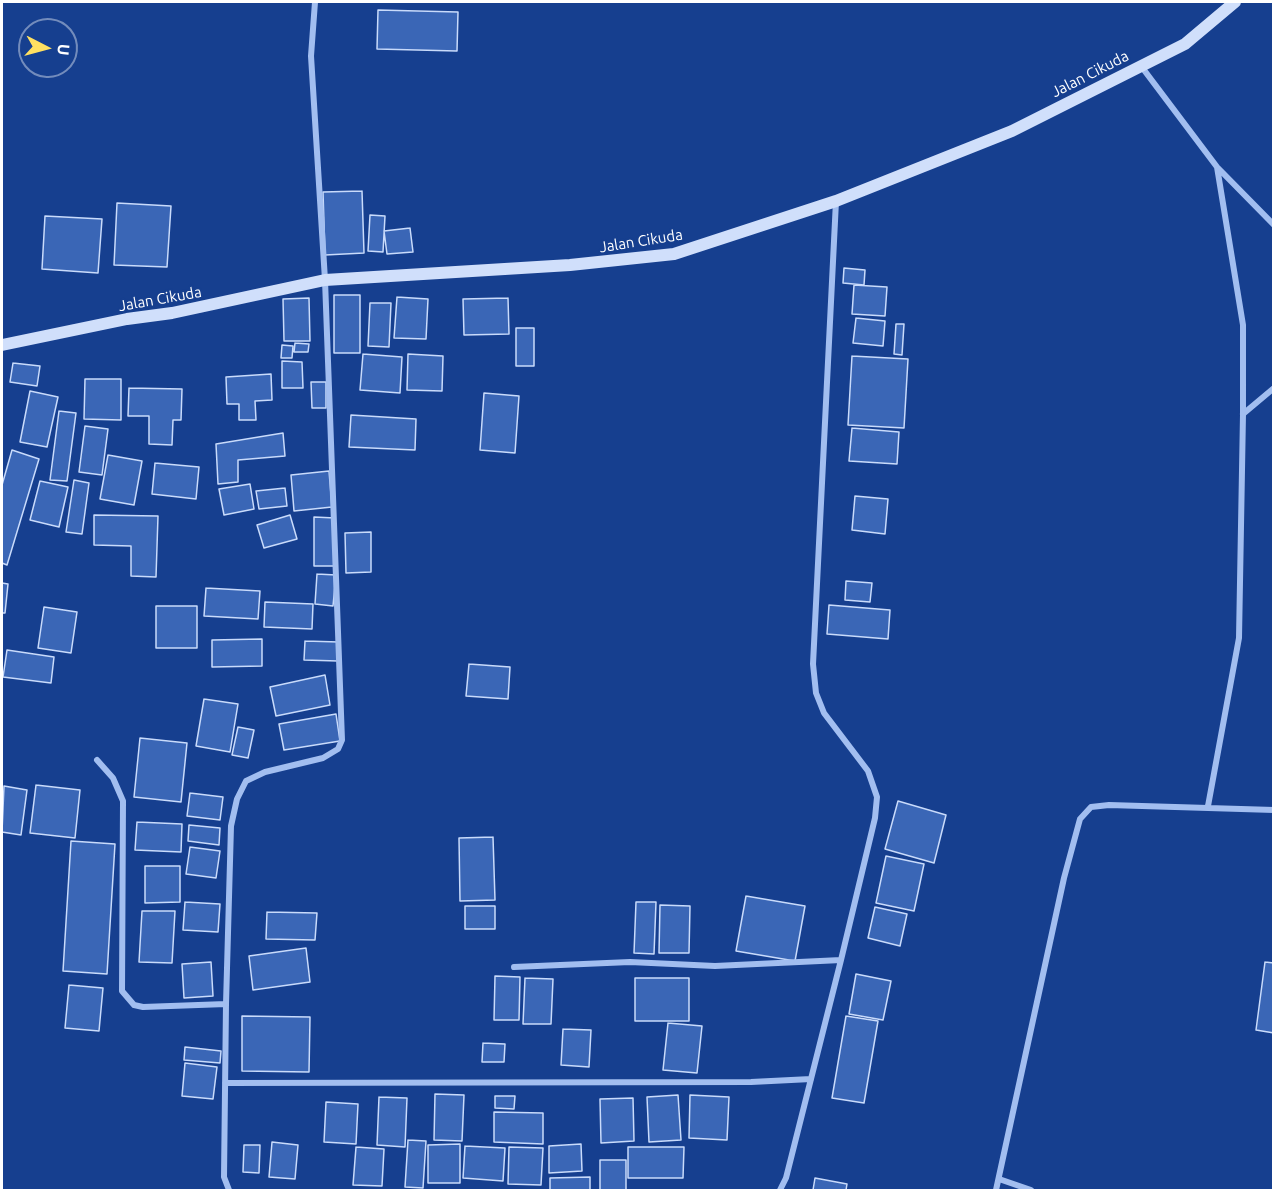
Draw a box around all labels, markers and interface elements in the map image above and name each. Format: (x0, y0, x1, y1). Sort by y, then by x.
north arrow (18, 18, 78, 78)
text: U (54, 43, 73, 56)
street label: Jalan Cikuda (1048, 47, 1132, 101)
street label: Jalan Cikuda (598, 226, 684, 256)
street label: Jalan Cikuda (117, 283, 203, 315)

